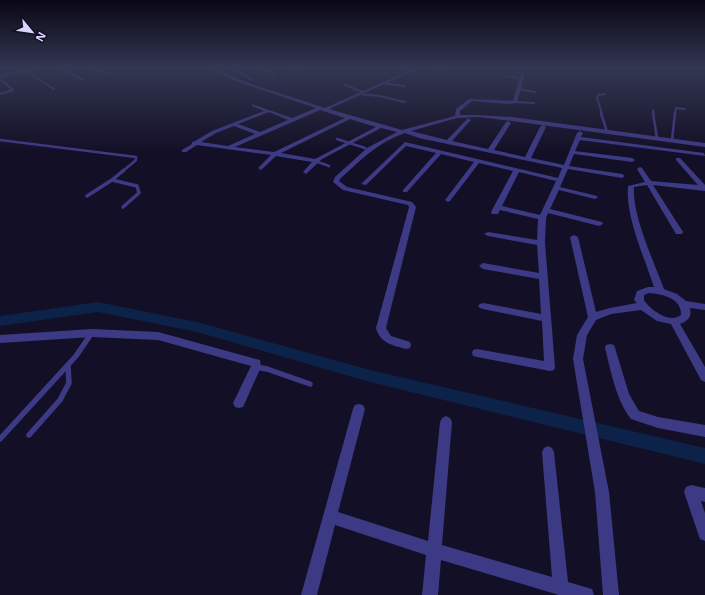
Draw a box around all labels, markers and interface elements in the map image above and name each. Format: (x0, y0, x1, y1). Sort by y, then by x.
north arrow (12, 12, 52, 52)
text: N (32, 30, 50, 45)

